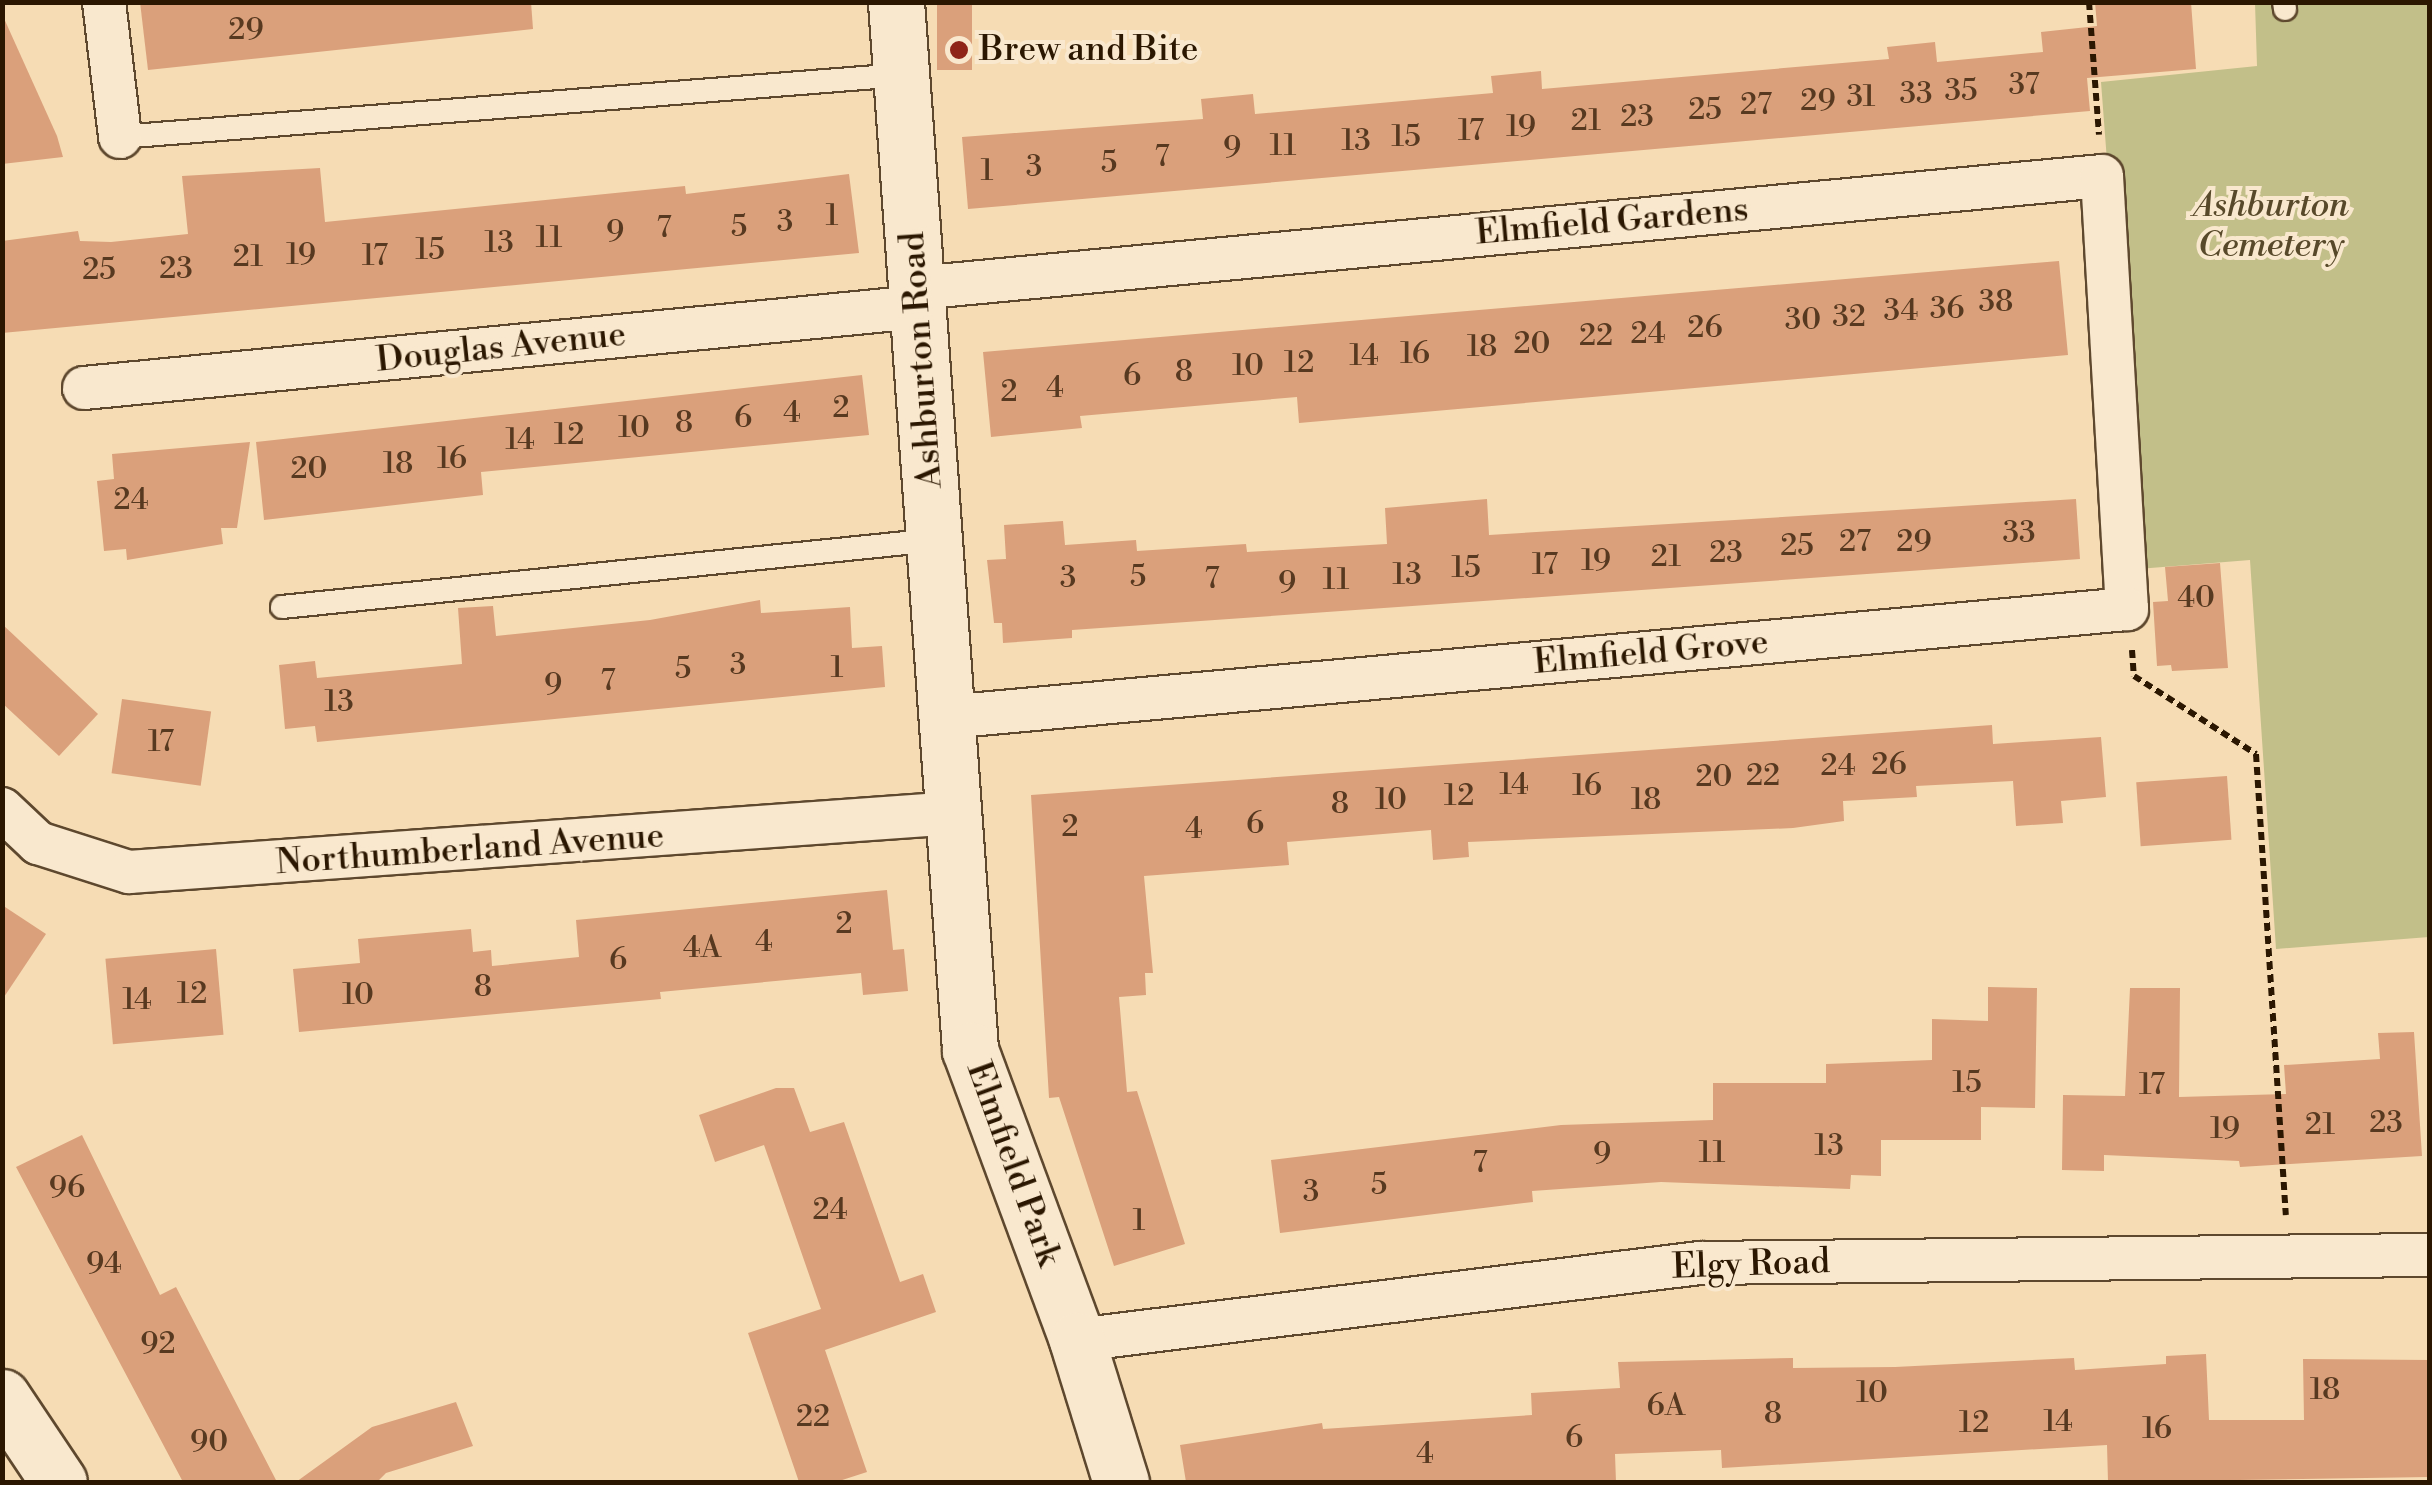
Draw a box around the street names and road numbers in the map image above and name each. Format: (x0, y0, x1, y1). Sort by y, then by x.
street label: Elmfield Gardens (1474, 189, 1750, 255)
street label: Ashburton Road (892, 230, 952, 490)
street label: Douglas Avenue (374, 314, 628, 382)
street label: Elmfield Grove (1532, 622, 1770, 684)
street label: Northumberland Avenue (274, 815, 666, 885)
street label: Elmfield Park (957, 1056, 1069, 1272)
street label: Elgy Road (1671, 1241, 1831, 1289)

